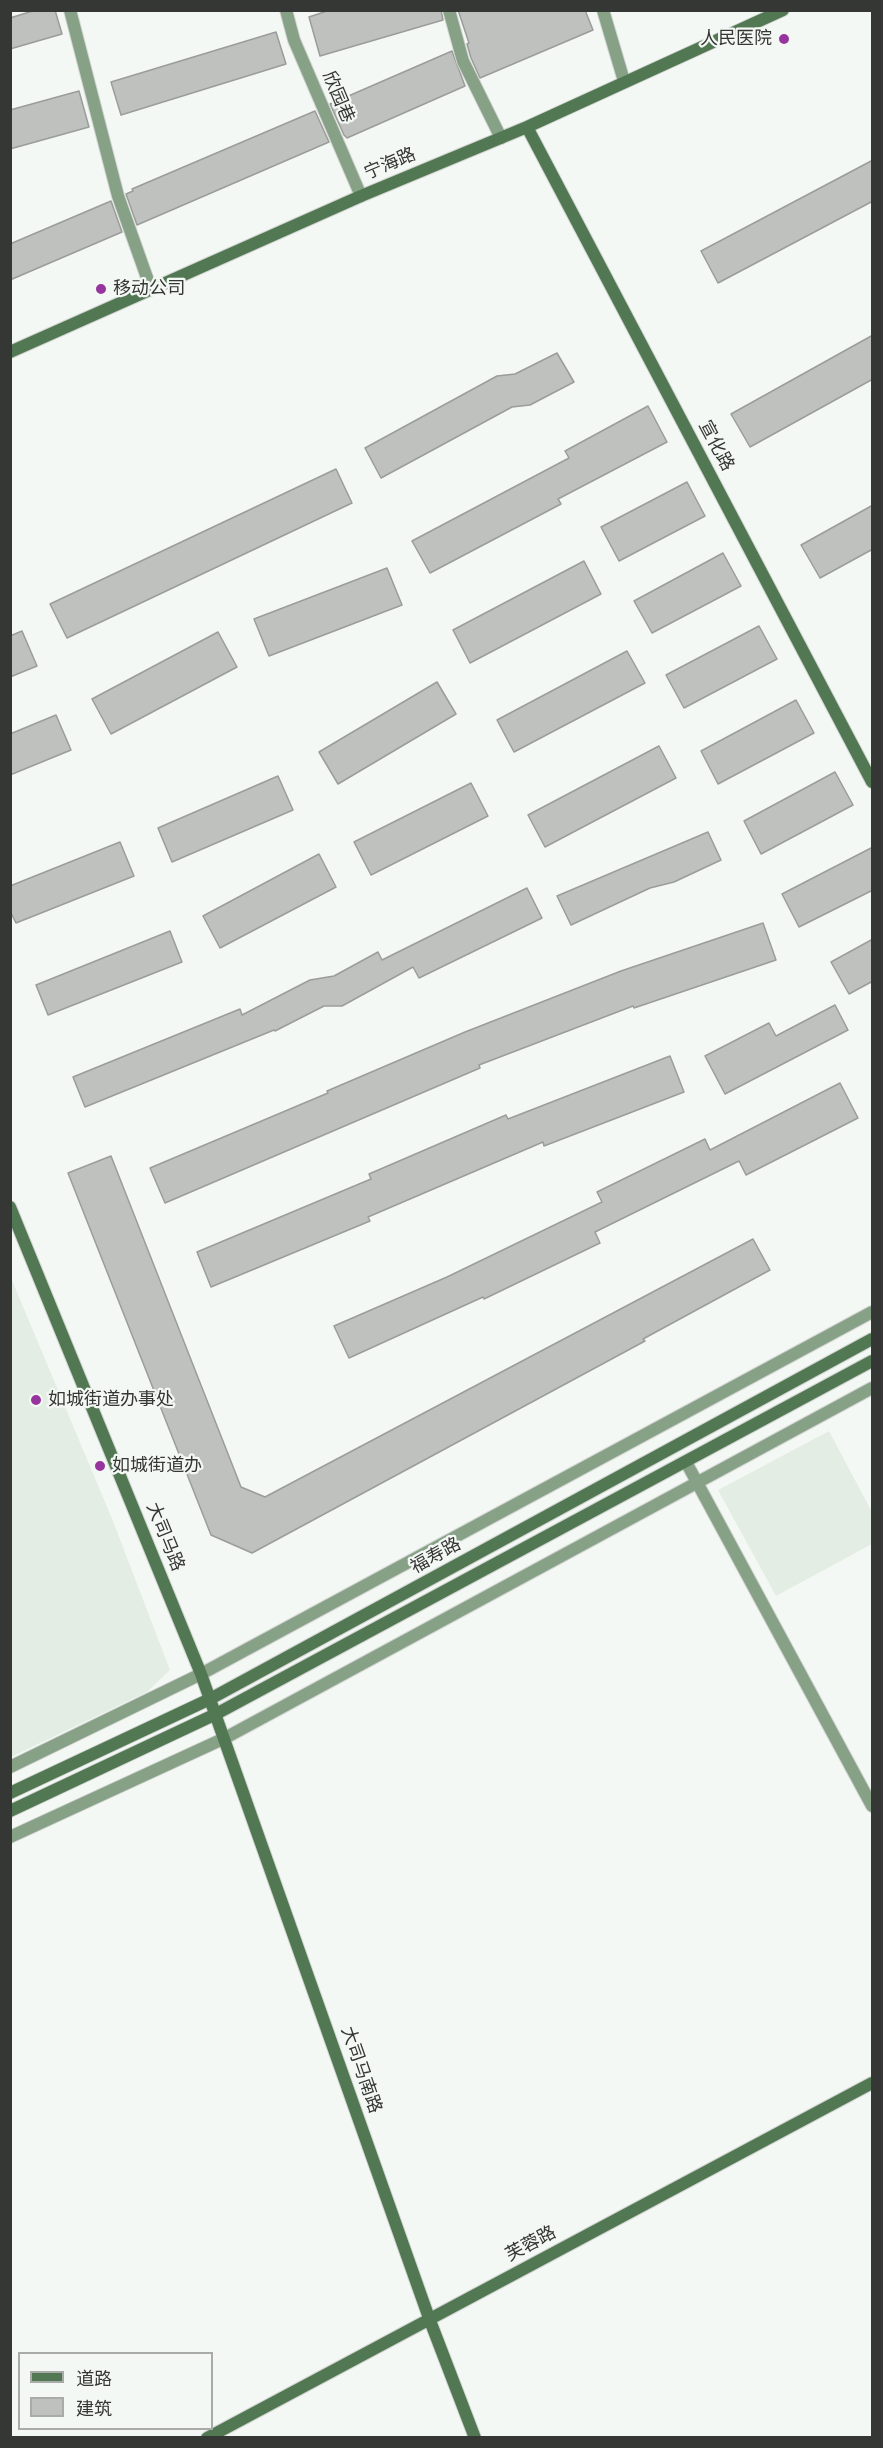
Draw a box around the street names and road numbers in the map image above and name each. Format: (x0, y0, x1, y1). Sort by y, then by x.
street label: 欣园巷 (318, 68, 358, 126)
street label: 宁海路 (361, 144, 419, 184)
street label: 宣化路 (694, 417, 738, 475)
street label: 大司马路 (142, 1500, 188, 1574)
street label: 福寿路 (407, 1533, 465, 1579)
street label: 大司马南路 (336, 2024, 386, 2116)
street label: 芙蓉路 (502, 2222, 560, 2266)

